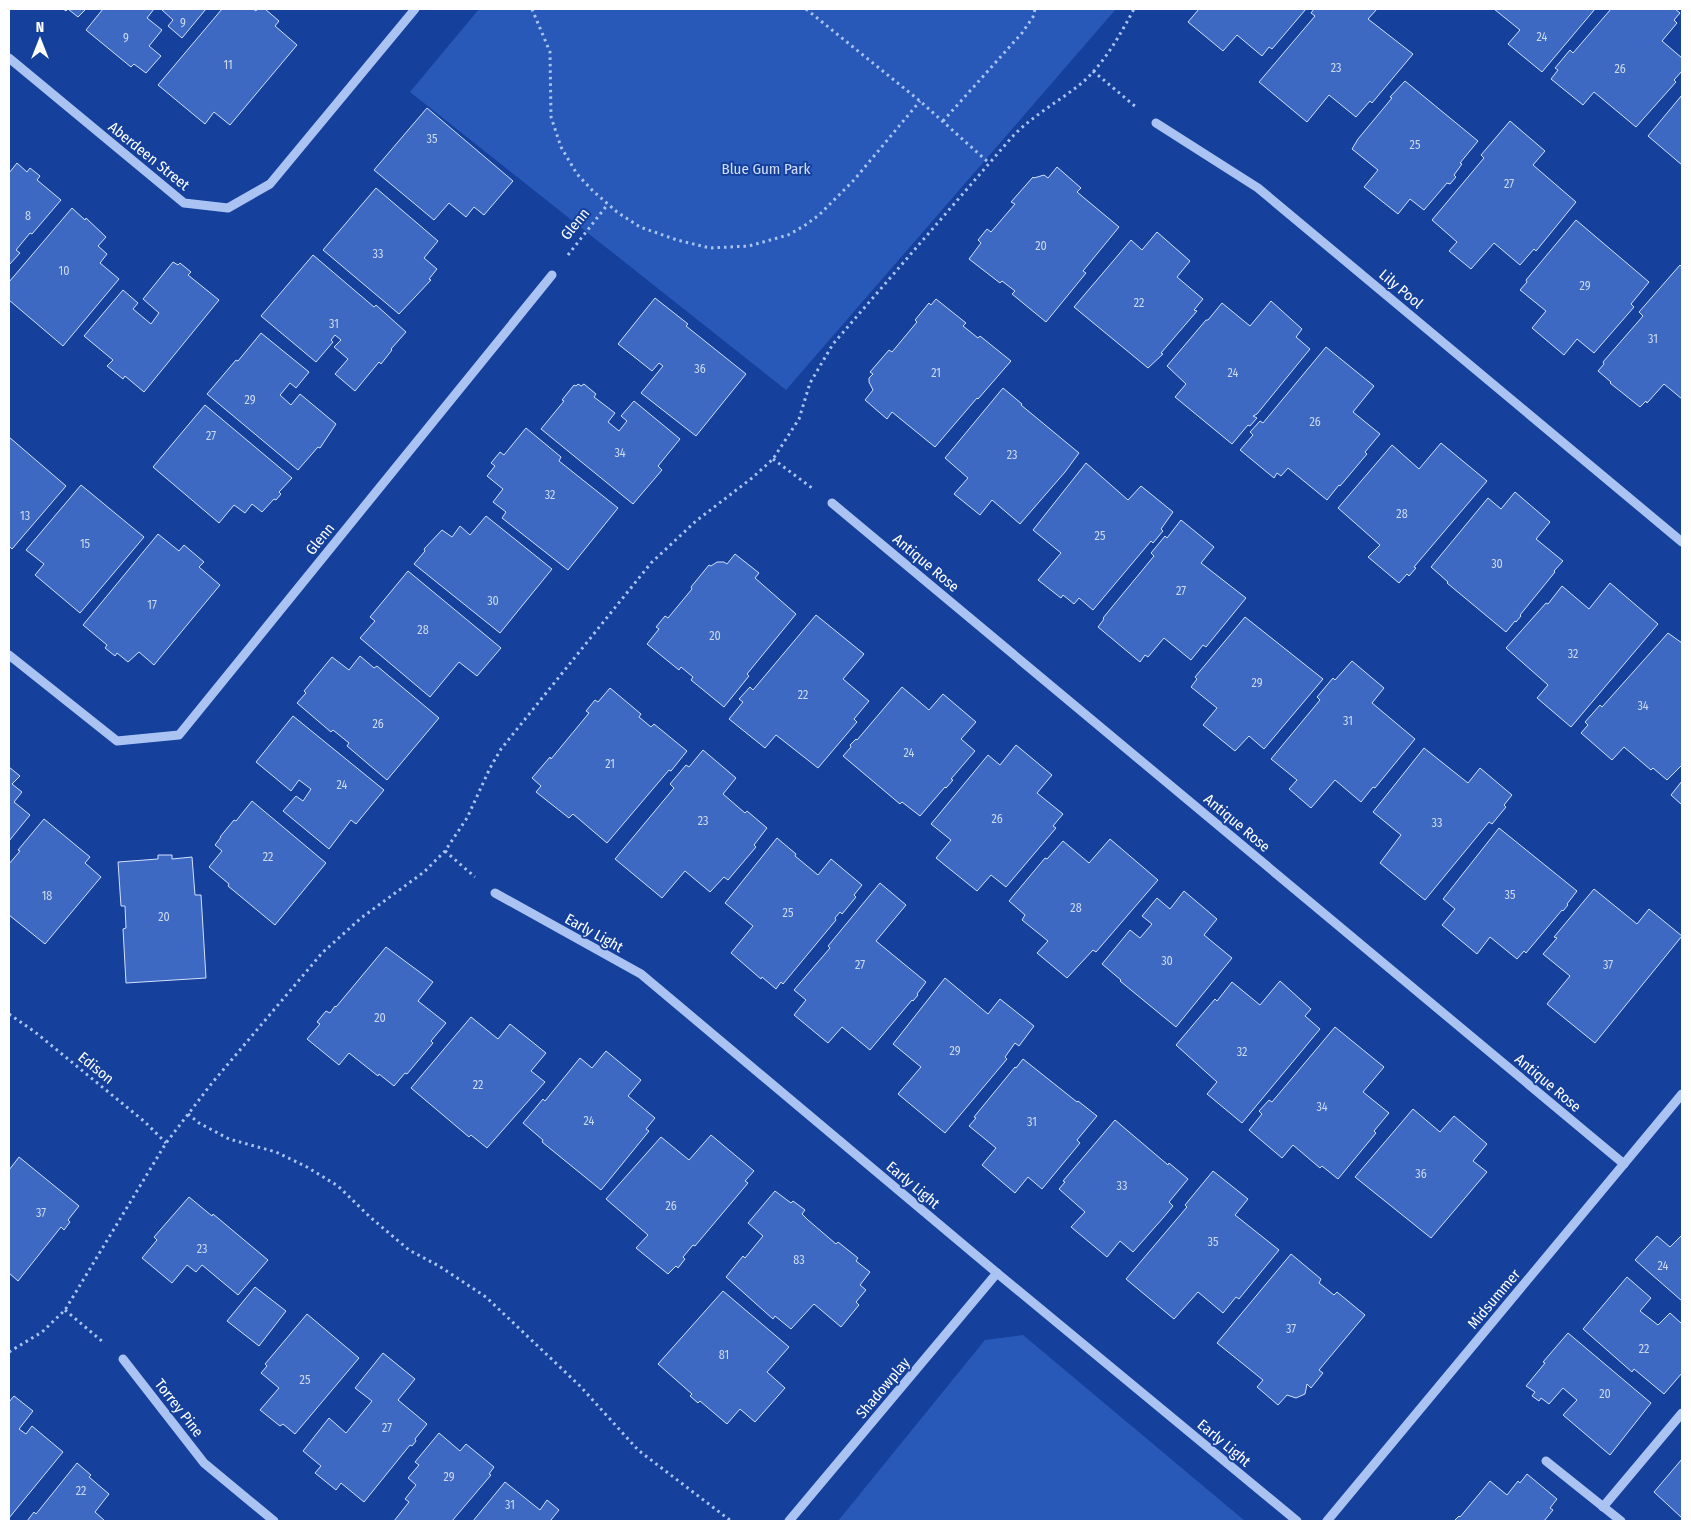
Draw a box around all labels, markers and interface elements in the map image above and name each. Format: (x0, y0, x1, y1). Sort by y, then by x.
north arrow (15, 15, 65, 65)
house number: 9 (180, 16, 186, 30)
text: N (36, 19, 44, 36)
house number: 24 (1537, 30, 1548, 44)
house number: 9 (123, 31, 129, 45)
house number: 11 (223, 58, 233, 72)
house number: 23 (1331, 61, 1341, 75)
house number: 26 (1614, 62, 1626, 76)
street label: Aberdeen Street (105, 118, 193, 194)
house number: 35 (427, 132, 438, 146)
house number: 25 (1410, 138, 1421, 152)
park label: Blue Gum Park (721, 160, 811, 178)
house number: 27 (1504, 177, 1514, 191)
street label: Glenn (557, 204, 593, 244)
house number: 8 (25, 209, 31, 223)
house number: 20 (1035, 239, 1047, 253)
house number: 33 (373, 247, 383, 261)
house number: 10 (59, 264, 69, 278)
street label: Lily Pool (1375, 266, 1427, 312)
house number: 29 (1579, 279, 1591, 293)
house number: 22 (1134, 296, 1144, 310)
house number: 31 (329, 317, 339, 331)
house number: 31 (1648, 332, 1658, 346)
house number: 36 (694, 362, 706, 376)
house number: 21 (931, 366, 941, 380)
house number: 24 (1228, 366, 1239, 380)
house number: 29 (244, 393, 256, 407)
house number: 26 (1309, 415, 1321, 429)
house number: 27 (206, 429, 216, 443)
house number: 34 (614, 446, 626, 460)
house number: 23 (1007, 448, 1017, 462)
house number: 32 (545, 488, 555, 502)
house number: 28 (1396, 507, 1408, 521)
house number: 13 (20, 509, 30, 523)
street label: Glenn (302, 519, 338, 559)
house number: 25 (1095, 529, 1106, 543)
street label: Antique Rose (889, 530, 963, 596)
house number: 15 (80, 537, 91, 551)
house number: 30 (1491, 557, 1503, 571)
house number: 27 (1176, 584, 1186, 598)
house number: 30 (487, 594, 499, 608)
house number: 17 (147, 598, 157, 612)
house number: 28 (417, 623, 429, 637)
house number: 20 (709, 629, 721, 643)
house number: 32 (1568, 647, 1578, 661)
house number: 29 (1251, 676, 1263, 690)
house number: 22 (798, 688, 808, 702)
house number: 34 (1637, 699, 1649, 713)
house number: 31 (1343, 714, 1353, 728)
house number: 26 (372, 717, 384, 731)
house number: 24 (904, 746, 915, 760)
house number: 21 (605, 757, 615, 771)
house number: 24 (337, 778, 348, 792)
street label: Antique Rose (1200, 790, 1274, 856)
house number: 26 (991, 812, 1003, 826)
house number: 23 (698, 814, 708, 828)
house number: 33 (1432, 816, 1442, 830)
house number: 22 (263, 850, 273, 864)
house number: 35 (1505, 888, 1516, 902)
house number: 18 (42, 889, 52, 903)
house number: 28 (1070, 901, 1082, 915)
house number: 25 (783, 906, 794, 920)
house number: 20 (158, 910, 170, 924)
street label: Early Light (562, 910, 626, 956)
house number: 30 (1161, 954, 1173, 968)
house number: 27 (855, 958, 865, 972)
house number: 37 (1603, 958, 1613, 972)
house number: 20 (374, 1011, 386, 1025)
house number: 29 (949, 1044, 961, 1058)
house number: 32 (1237, 1045, 1247, 1059)
street label: Edison (74, 1048, 118, 1088)
street label: Antique Rose (1511, 1050, 1585, 1116)
house number: 22 (473, 1078, 483, 1092)
house number: 34 (1316, 1100, 1328, 1114)
house number: 24 (584, 1114, 595, 1128)
house number: 31 (1027, 1115, 1037, 1129)
street label: Early Light (883, 1158, 943, 1212)
house number: 36 (1415, 1167, 1427, 1181)
house number: 33 (1117, 1179, 1127, 1193)
house number: 26 (665, 1199, 677, 1213)
house number: 37 (36, 1206, 46, 1220)
house number: 35 (1208, 1235, 1219, 1249)
house number: 23 (197, 1242, 207, 1256)
house number: 83 (793, 1253, 805, 1267)
house number: 24 (1658, 1259, 1669, 1273)
street label: Midsummer (1464, 1265, 1525, 1333)
house number: 37 (1286, 1322, 1296, 1336)
house number: 22 (1639, 1342, 1649, 1356)
house number: 81 (719, 1348, 729, 1362)
street label: Shadowplay (852, 1354, 914, 1422)
house number: 25 (300, 1373, 311, 1387)
street label: Torrey Pine (151, 1375, 207, 1441)
house number: 20 (1599, 1387, 1611, 1401)
street label: Early Light (1194, 1416, 1254, 1470)
house number: 27 (382, 1421, 392, 1435)
house number: 29 (443, 1470, 455, 1484)
house number: 22 (76, 1484, 86, 1498)
house number: 31 (505, 1498, 515, 1512)

